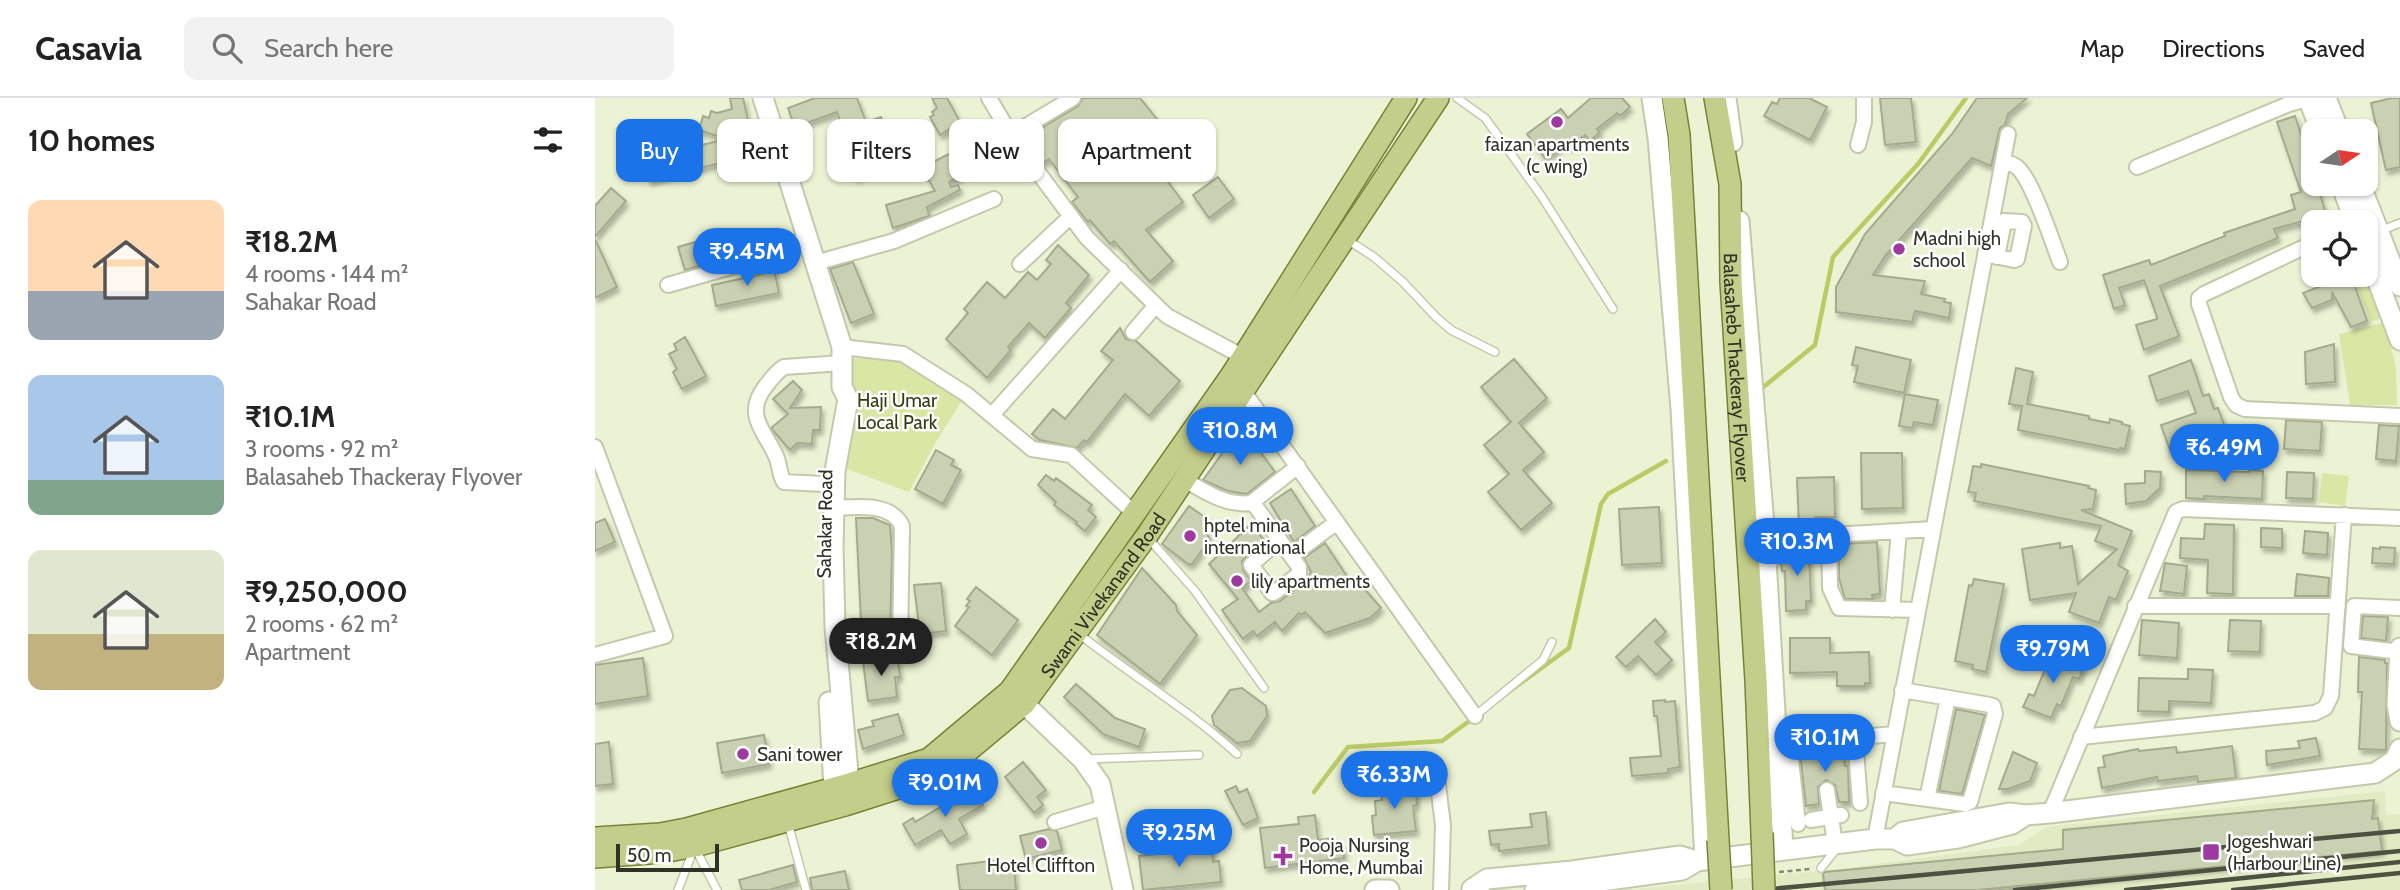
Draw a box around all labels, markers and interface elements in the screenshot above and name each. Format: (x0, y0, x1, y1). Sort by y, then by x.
search box (184, 17, 674, 80)
text: Casavia (35, 28, 142, 68)
icon: search (208, 29, 246, 67)
text: Search here (264, 32, 393, 64)
text: Map (2080, 34, 2124, 63)
text: Directions (2162, 34, 2265, 63)
text: Saved (2303, 34, 2365, 63)
marker: faizan apartments (c wing) (1549, 114, 1565, 130)
chip: Buy (616, 119, 703, 182)
chip: Rent (717, 119, 813, 182)
chip: Filters (827, 119, 935, 182)
chip: New (949, 119, 1044, 182)
chip: Apartment (1058, 119, 1216, 182)
north arrow (2301, 119, 2378, 196)
map controls (2301, 119, 2378, 287)
icon: filters (529, 121, 567, 159)
text: 10 homes (28, 122, 155, 159)
place label: faizan apartments (c wing) (1485, 133, 1629, 178)
button: locate (2301, 210, 2378, 287)
text: ₹18.2M (245, 223, 338, 260)
place label: Madni high school (1913, 227, 2001, 272)
icon: home (84, 228, 168, 312)
pin: ₹9.45M (690, 228, 804, 288)
text: ₹9.45M (709, 237, 785, 265)
marker: Madni high school (1891, 241, 1907, 257)
street label: Balasaheb Thackeray Flyover (1719, 253, 1755, 483)
text: 4 rooms · 144 m² (245, 260, 408, 288)
text: Sahakar Road (245, 288, 377, 316)
park label: Haji Umar Local Park (857, 389, 938, 434)
text: ₹10.1M (245, 398, 335, 435)
icon: home (84, 403, 168, 487)
pin: ₹10.8M (1183, 408, 1297, 467)
text: ₹10.8M (1202, 416, 1278, 444)
pin: ₹6.49M (2167, 424, 2281, 484)
text: ₹6.49M (2186, 433, 2262, 461)
text: 3 rooms · 92 m² (245, 435, 399, 463)
text: Balasaheb Thackeray Flyover (245, 463, 522, 491)
street label: Sahakar Road (813, 469, 837, 579)
street label: Swami Vivekanand Road (1036, 509, 1170, 682)
place label: hptel mina international (1204, 514, 1306, 559)
pin: ₹10.3M (1740, 518, 1854, 578)
text: ₹10.3M (1760, 527, 1834, 555)
marker: hptel mina international (1182, 528, 1198, 544)
place label: lily apartments (1251, 570, 1370, 593)
text: ₹9,250,000 (245, 573, 408, 610)
marker: lily apartments (1229, 573, 1245, 589)
icon: home (84, 578, 168, 662)
text: 2 rooms · 62 m² (245, 610, 398, 638)
pin: ₹18.2M (824, 618, 938, 678)
pin: ₹9.79M (1996, 626, 2110, 685)
text: ₹18.2M (845, 627, 917, 655)
text: ₹9.79M (2016, 634, 2090, 662)
text: Apartment (245, 638, 350, 666)
pin: ₹10.1M (1768, 714, 1882, 774)
text: ₹10.1M (1790, 723, 1860, 751)
place label: Sani tower (757, 743, 842, 766)
marker: Sani tower (735, 746, 751, 762)
pin: ₹6.33M (1337, 752, 1451, 811)
pin: ₹9.01M (888, 760, 1002, 819)
text: ₹6.33M (1357, 760, 1431, 788)
text: ₹9.01M (908, 768, 982, 796)
pin: ₹9.25M (1122, 810, 1236, 869)
text: ₹9.25M (1142, 818, 1216, 846)
place label: Jogeshwari (Harbour Line) (2226, 830, 2342, 875)
place label: Pooja Nursing Home, Mumbai (1299, 834, 1423, 879)
marker: Hotel Cliffton (1033, 835, 1049, 851)
scale bar (616, 841, 719, 873)
marker: Jogeshwari (Harbour Line) (2201, 842, 2221, 862)
text: 50 m (627, 844, 671, 867)
marker: Pooja Nursing Home, Mumbai (1273, 846, 1293, 866)
place label: Hotel Cliffton (987, 854, 1095, 877)

